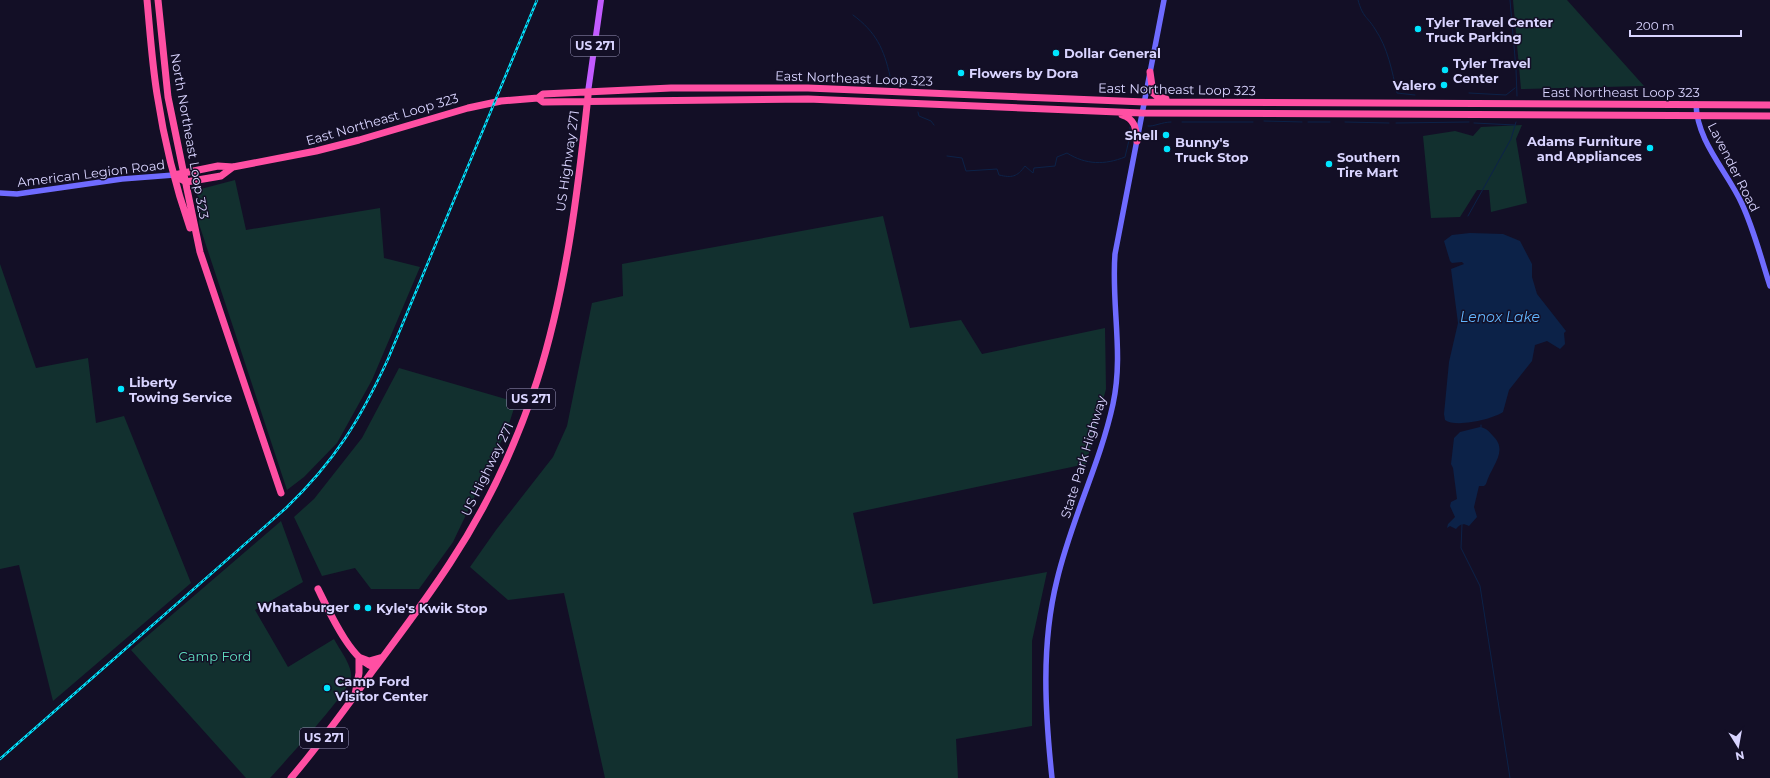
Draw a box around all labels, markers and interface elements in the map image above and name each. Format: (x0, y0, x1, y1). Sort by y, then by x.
scale bar (1630, 12, 1741, 38)
place label: Tyler Travel Center Truck Parking (1426, 14, 1553, 45)
text: 200 m (1636, 18, 1675, 33)
marker: Tyler Travel Center Truck Parking (1413, 24, 1423, 34)
road number: US 271 (571, 36, 619, 56)
place label: Dollar General (1064, 45, 1161, 61)
marker: Dollar General (1051, 48, 1061, 58)
street label: North Northeast Loop 323 (168, 52, 212, 220)
place label: Tyler Travel Center (1453, 55, 1531, 86)
place label: Flowers by Dora (969, 65, 1079, 81)
marker: Tyler Travel Center (1440, 65, 1450, 75)
street label: East Northeast Loop 323 (775, 67, 933, 89)
marker: Flowers by Dora (956, 68, 966, 78)
place label: Valero (1392, 77, 1436, 93)
street label: East Northeast Loop 323 (1098, 80, 1256, 98)
marker: Valero (1439, 80, 1449, 90)
street label: East Northeast Loop 323 (1542, 84, 1700, 100)
street label: East Northeast Loop 323 (304, 90, 460, 148)
street label: US Highway 271 (552, 109, 582, 213)
street label: Lavender Road (1705, 120, 1763, 214)
place label: Shell (1125, 127, 1158, 143)
marker: Shell (1161, 130, 1171, 140)
place label: Adams Furniture and Appliances (1526, 133, 1642, 164)
place label: Bunny's Truck Stop (1175, 134, 1248, 165)
marker: Adams Furniture and Appliances (1645, 143, 1655, 153)
marker: Bunny's Truck Stop (1162, 144, 1172, 154)
place label: Southern Tire Mart (1337, 149, 1400, 180)
street label: American Legion Road (16, 156, 166, 190)
marker: Southern Tire Mart (1324, 159, 1334, 169)
water label: Lenox Lake (1460, 308, 1540, 326)
place label: Liberty Towing Service (129, 374, 232, 405)
marker: Liberty Towing Service (116, 384, 126, 394)
road number: US 271 (507, 389, 555, 409)
street label: State Park Highway (1057, 393, 1110, 520)
street label: US Highway 271 (457, 420, 517, 518)
place label: Whataburger (257, 599, 349, 615)
place label: Kyle's Kwik Stop (376, 600, 488, 616)
marker: Whataburger (352, 602, 362, 612)
marker: Kyle's Kwik Stop (363, 603, 373, 613)
park label: Camp Ford (179, 648, 251, 664)
place label: Camp Ford Visitor Center (334, 673, 429, 704)
marker: Camp Ford Visitor Center (322, 683, 332, 693)
north arrow (1718, 726, 1758, 766)
road number: US 271 (300, 728, 348, 748)
text: N (1734, 748, 1746, 764)

